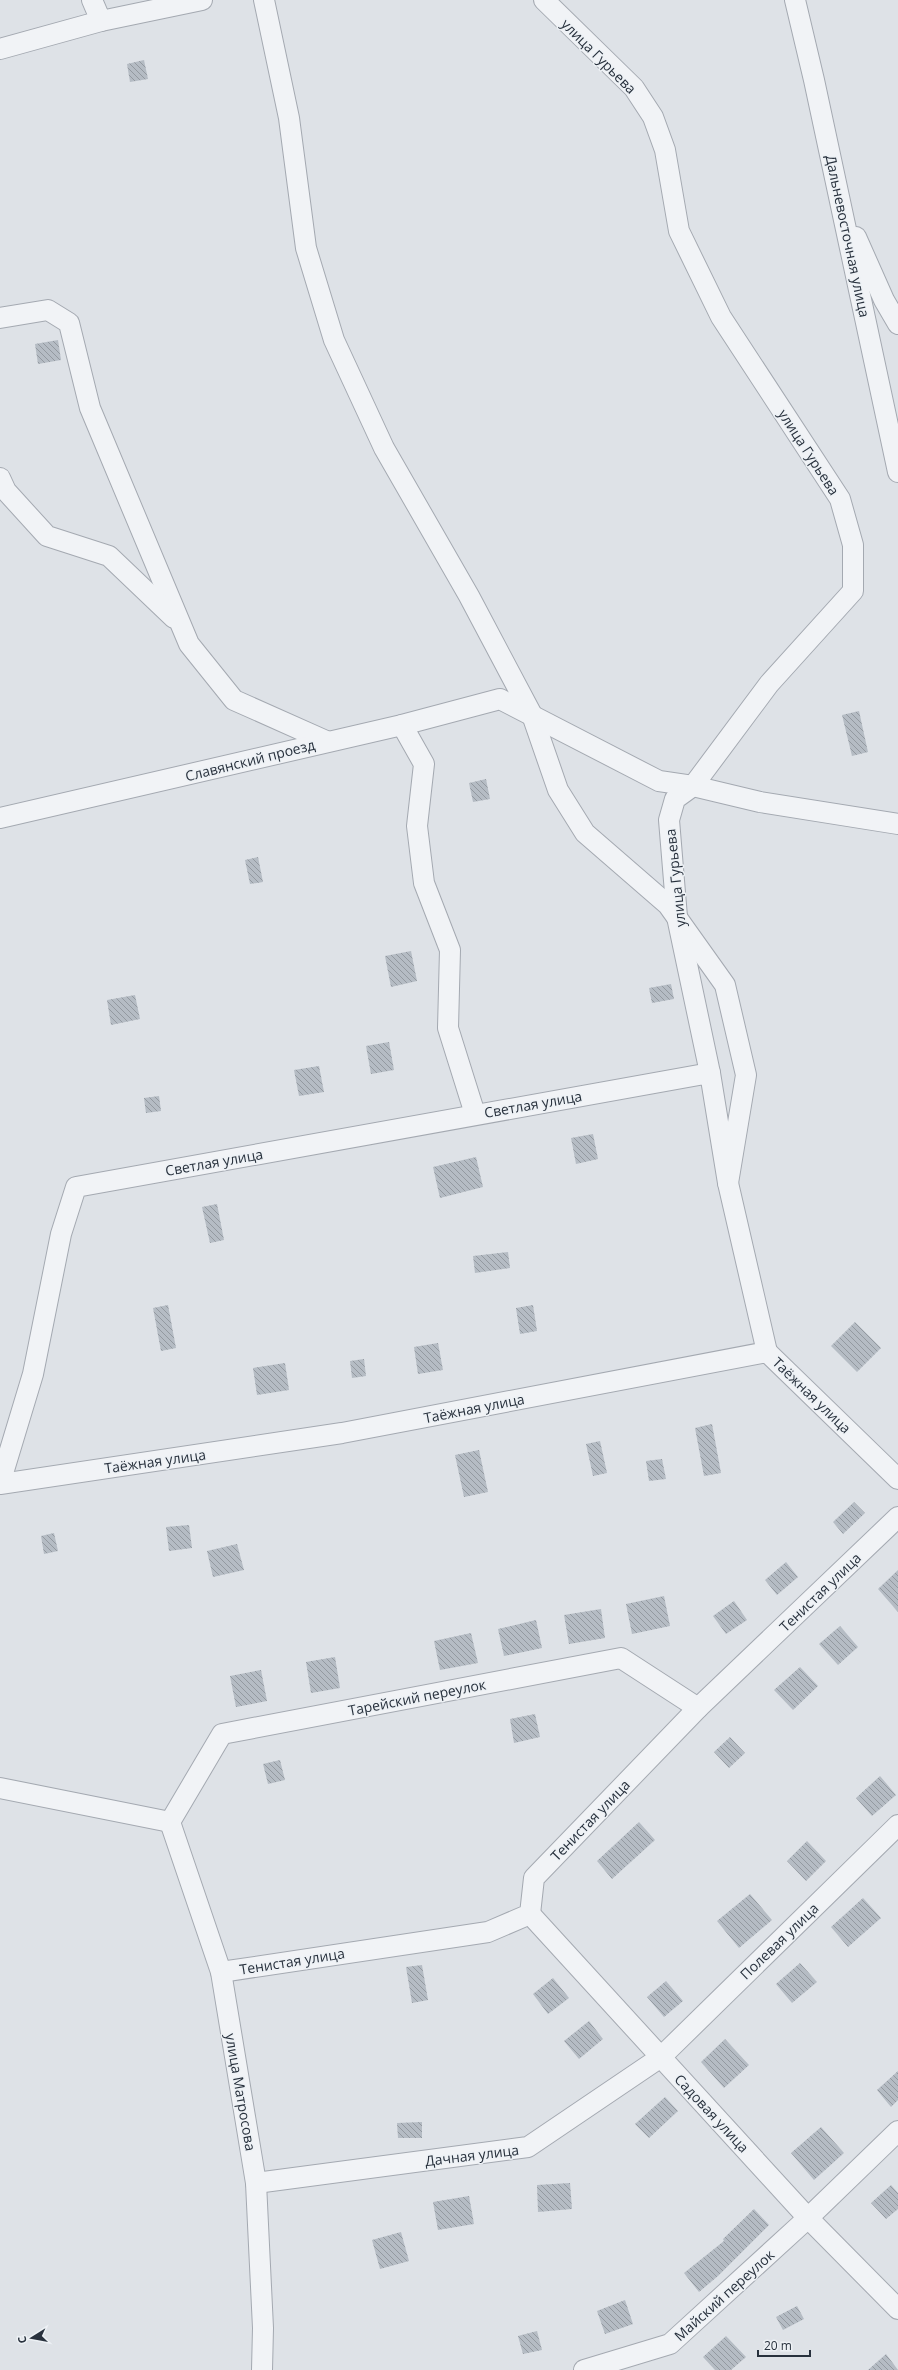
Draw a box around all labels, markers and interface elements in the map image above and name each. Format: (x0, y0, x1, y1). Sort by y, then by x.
street label: улица Гурьева (557, 14, 641, 98)
street label: Дальневосточная улица (821, 153, 875, 319)
street label: улица Гурьева (774, 405, 844, 499)
street label: Славянский проезд (183, 735, 317, 785)
street label: улица Гурьева (660, 828, 690, 928)
street label: Светлая улица (483, 1086, 583, 1122)
street label: Светлая улица (164, 1144, 264, 1180)
street label: Таёжная улица (769, 1353, 855, 1437)
street label: Таёжная улица (422, 1389, 526, 1427)
street label: Таёжная улица (103, 1444, 207, 1478)
street label: Тенистая улица (775, 1548, 865, 1636)
street label: Тарейский переулок (347, 1674, 488, 1720)
street label: Тенистая улица (546, 1775, 634, 1865)
street label: Полевая улица (736, 1899, 822, 1983)
street label: Тенистая улица (238, 1943, 346, 1979)
street label: улица Матросова (221, 2032, 261, 2152)
street label: Садовая улица (671, 2070, 753, 2156)
street label: Дачная улица (424, 2140, 520, 2170)
street label: Майский переулок (670, 2245, 779, 2345)
north arrow (12, 2318, 52, 2358)
scale bar (758, 2332, 810, 2358)
text: С (14, 2335, 30, 2345)
text: 20 m (764, 2337, 792, 2354)

